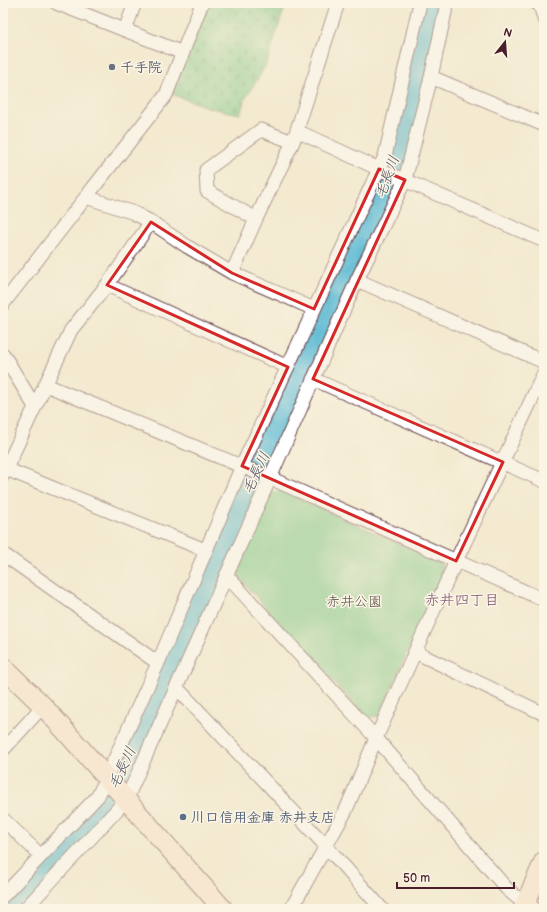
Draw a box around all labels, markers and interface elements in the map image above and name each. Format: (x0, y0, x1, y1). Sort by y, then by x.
north arrow (485, 22, 525, 62)
text: N (502, 25, 514, 40)
place label: 千手院 (120, 59, 162, 76)
marker: 千手院 (107, 62, 117, 72)
water label: 毛長川 (371, 153, 404, 202)
water label: 毛長川 (238, 449, 275, 498)
district label: 赤井四丁目 (424, 591, 500, 610)
park label: 赤井公園 (326, 593, 382, 610)
water label: 毛長川 (104, 744, 141, 793)
place label: 川口信用金庫 赤井支店 (191, 809, 335, 826)
marker: 川口信用金庫 赤井支店 (178, 812, 188, 822)
scale bar (397, 864, 514, 890)
text: 50 m (403, 871, 430, 886)

